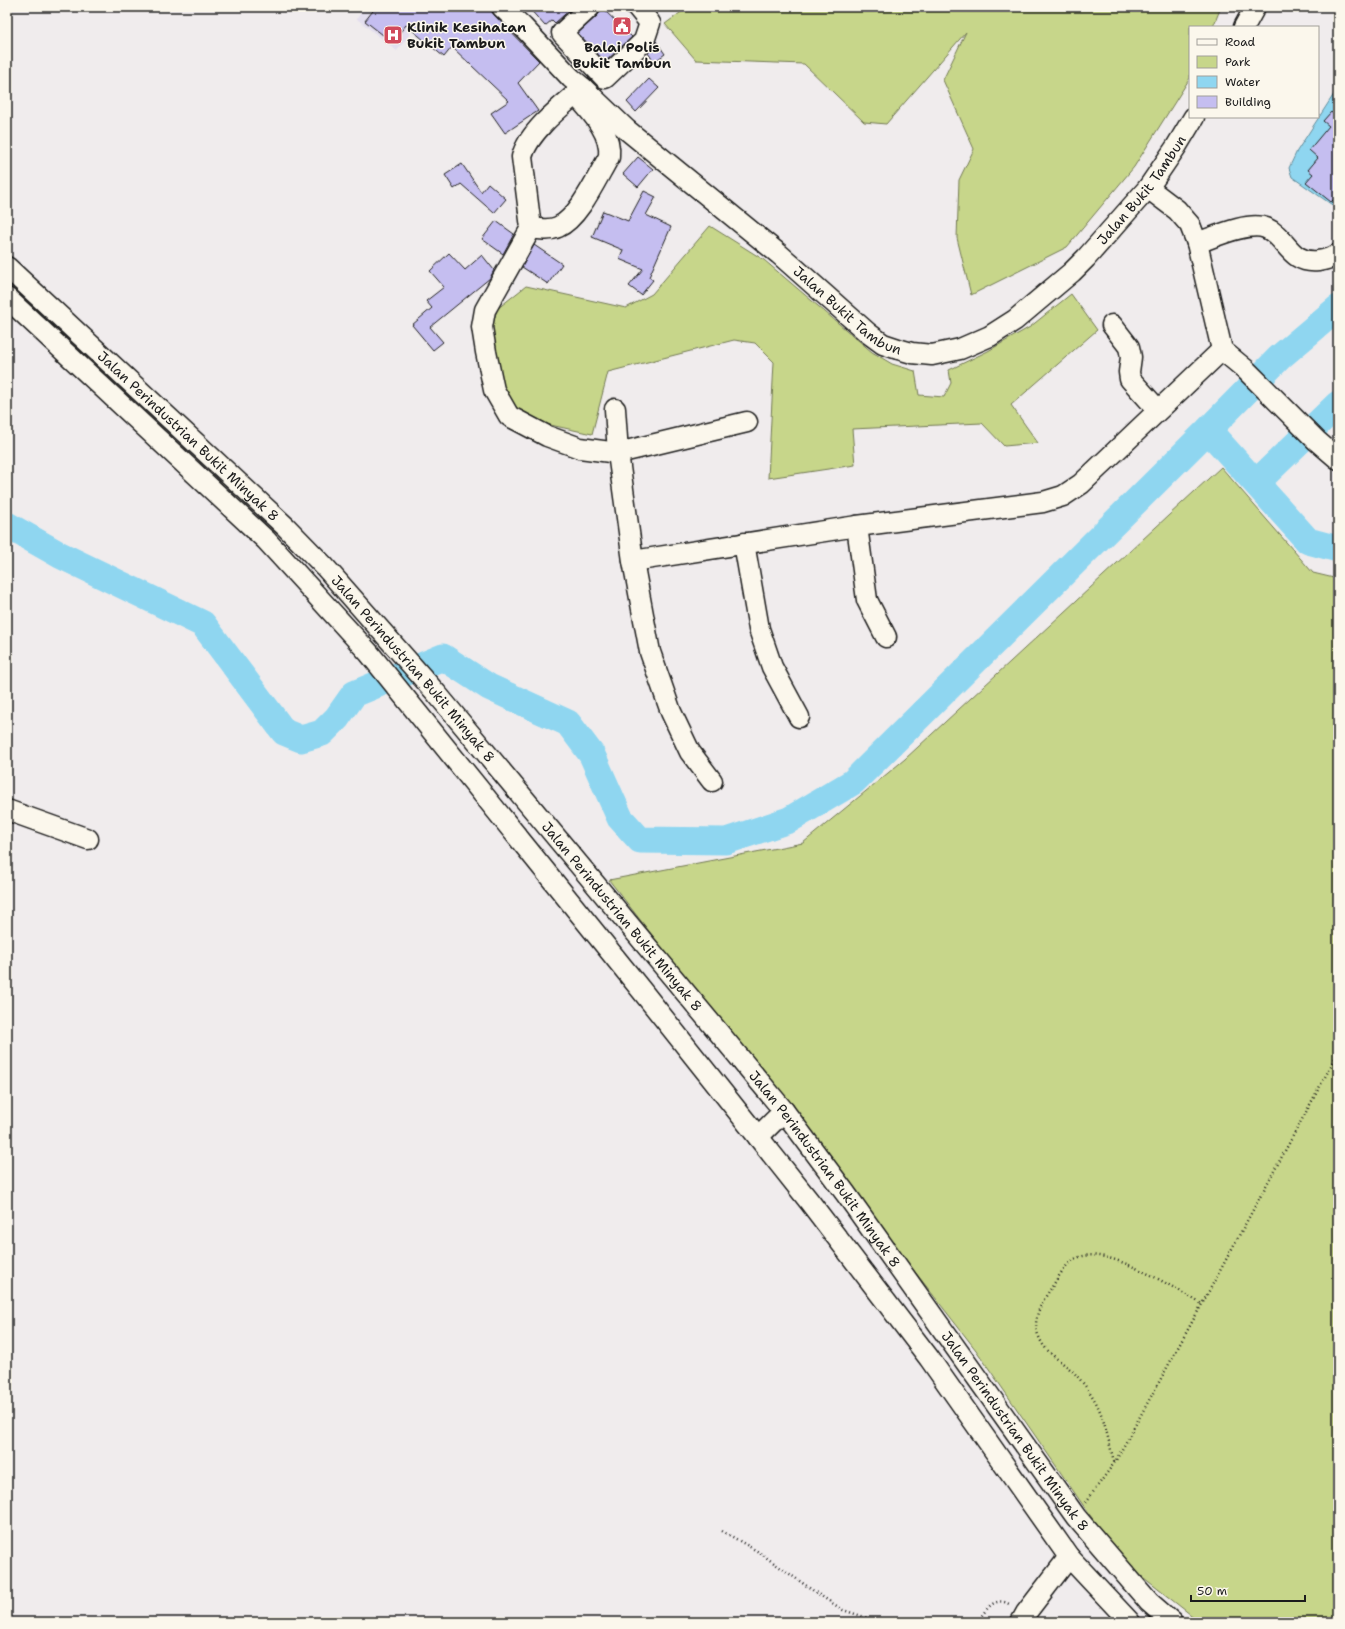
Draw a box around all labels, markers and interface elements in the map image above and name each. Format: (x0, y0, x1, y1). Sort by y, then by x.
public building icon: Balai Polis Bukit Tambun (611, 15, 633, 37)
place label: Klinik Kesihatan Bukit Tambun (407, 18, 526, 52)
hospital icon: Klinik Kesihatan Bukit Tambun (382, 24, 404, 46)
legend (1189, 26, 1319, 118)
text: Road (1225, 34, 1256, 50)
place label: Balai Polis Bukit Tambun (573, 38, 671, 72)
text: Park (1225, 54, 1251, 70)
text: Water (1225, 74, 1261, 90)
text: Building (1225, 94, 1271, 110)
street label: Jalan Bukit Tambun (1093, 132, 1190, 248)
street label: Jalan Bukit Tambun (790, 262, 904, 359)
street label: Jalan Perindustrian Bukit Minyak 8 (94, 347, 283, 525)
street label: Jalan Perindustrian Bukit Minyak 8 (327, 571, 499, 766)
street label: Jalan Perindustrian Bukit Minyak 8 (538, 818, 706, 1015)
street label: Jalan Perindustrian Bukit Minyak 8 (745, 1067, 904, 1271)
street label: Jalan Perindustrian Bukit Minyak 8 (938, 1328, 1093, 1535)
scale bar (1191, 1577, 1305, 1603)
text: 50 m (1197, 1583, 1227, 1599)

